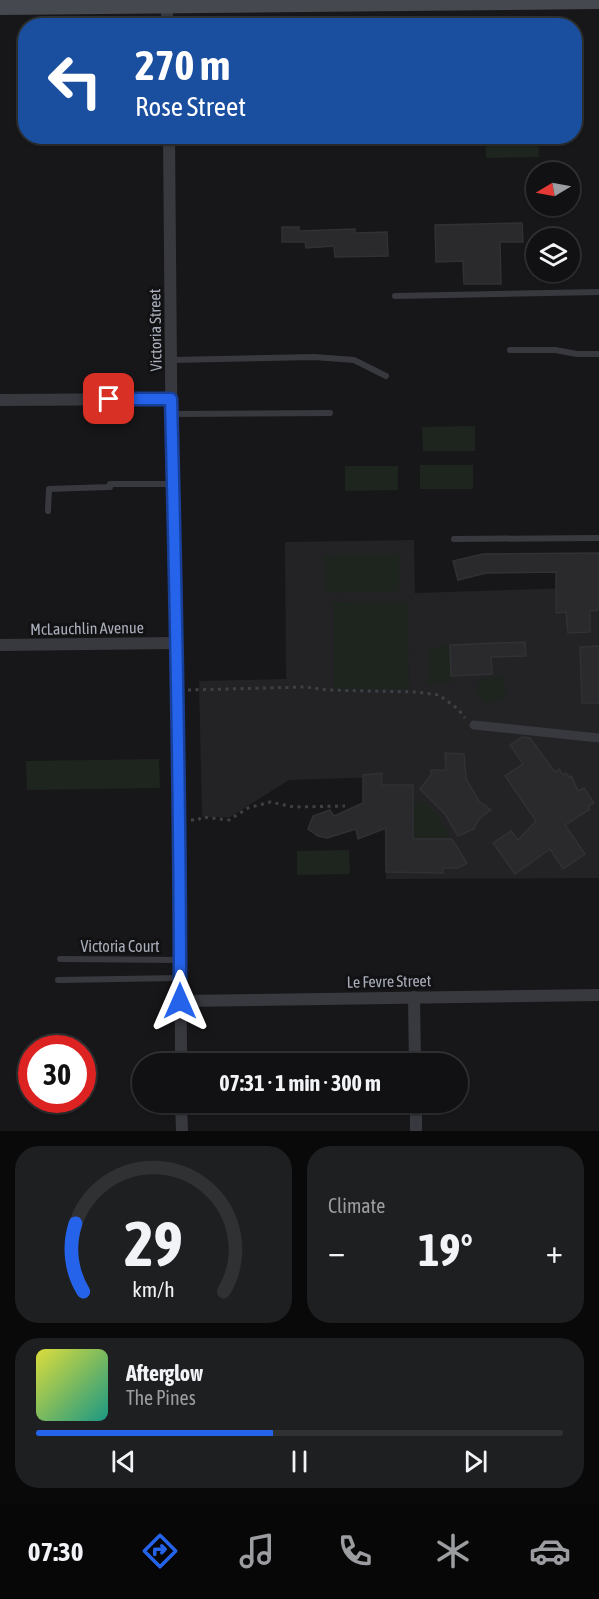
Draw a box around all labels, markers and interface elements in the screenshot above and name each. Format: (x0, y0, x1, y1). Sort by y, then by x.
text: 270 m (135, 41, 230, 89)
icon: left (36, 42, 114, 120)
text: Rose Street (135, 91, 246, 122)
north arrow (526, 162, 580, 216)
map controls (526, 162, 580, 282)
button: layers (526, 228, 580, 282)
street label: Victoria Street (145, 288, 165, 371)
pin (83, 373, 134, 424)
icon: arrive (92, 382, 125, 415)
street label: McLauchlin Avenue (30, 618, 144, 638)
street label: Victoria Court (80, 937, 160, 955)
position arrow (148, 969, 212, 1033)
street label: Le Fevre Street (346, 971, 432, 991)
speed limit sign: 30 (18, 1035, 96, 1113)
text: 07:31 · 1 min · 300 m (219, 1070, 381, 1096)
text: Climate (328, 1194, 385, 1217)
text: 29 (124, 1208, 183, 1279)
text: 19° (418, 1224, 473, 1276)
text: − (328, 1232, 345, 1270)
text: + (546, 1232, 563, 1270)
text: km/h (132, 1277, 175, 1302)
text: Afterglow (126, 1360, 203, 1386)
text: The Pines (126, 1386, 196, 1409)
icon: previous (107, 1445, 140, 1478)
icon: pause (283, 1445, 316, 1478)
icon: next (459, 1445, 492, 1478)
icon: directions (139, 1530, 181, 1572)
icon: music (236, 1530, 278, 1572)
icon: phone (334, 1530, 376, 1572)
icon: climate (432, 1530, 474, 1572)
icon: car (529, 1530, 571, 1572)
text: 07:30 (28, 1536, 83, 1567)

